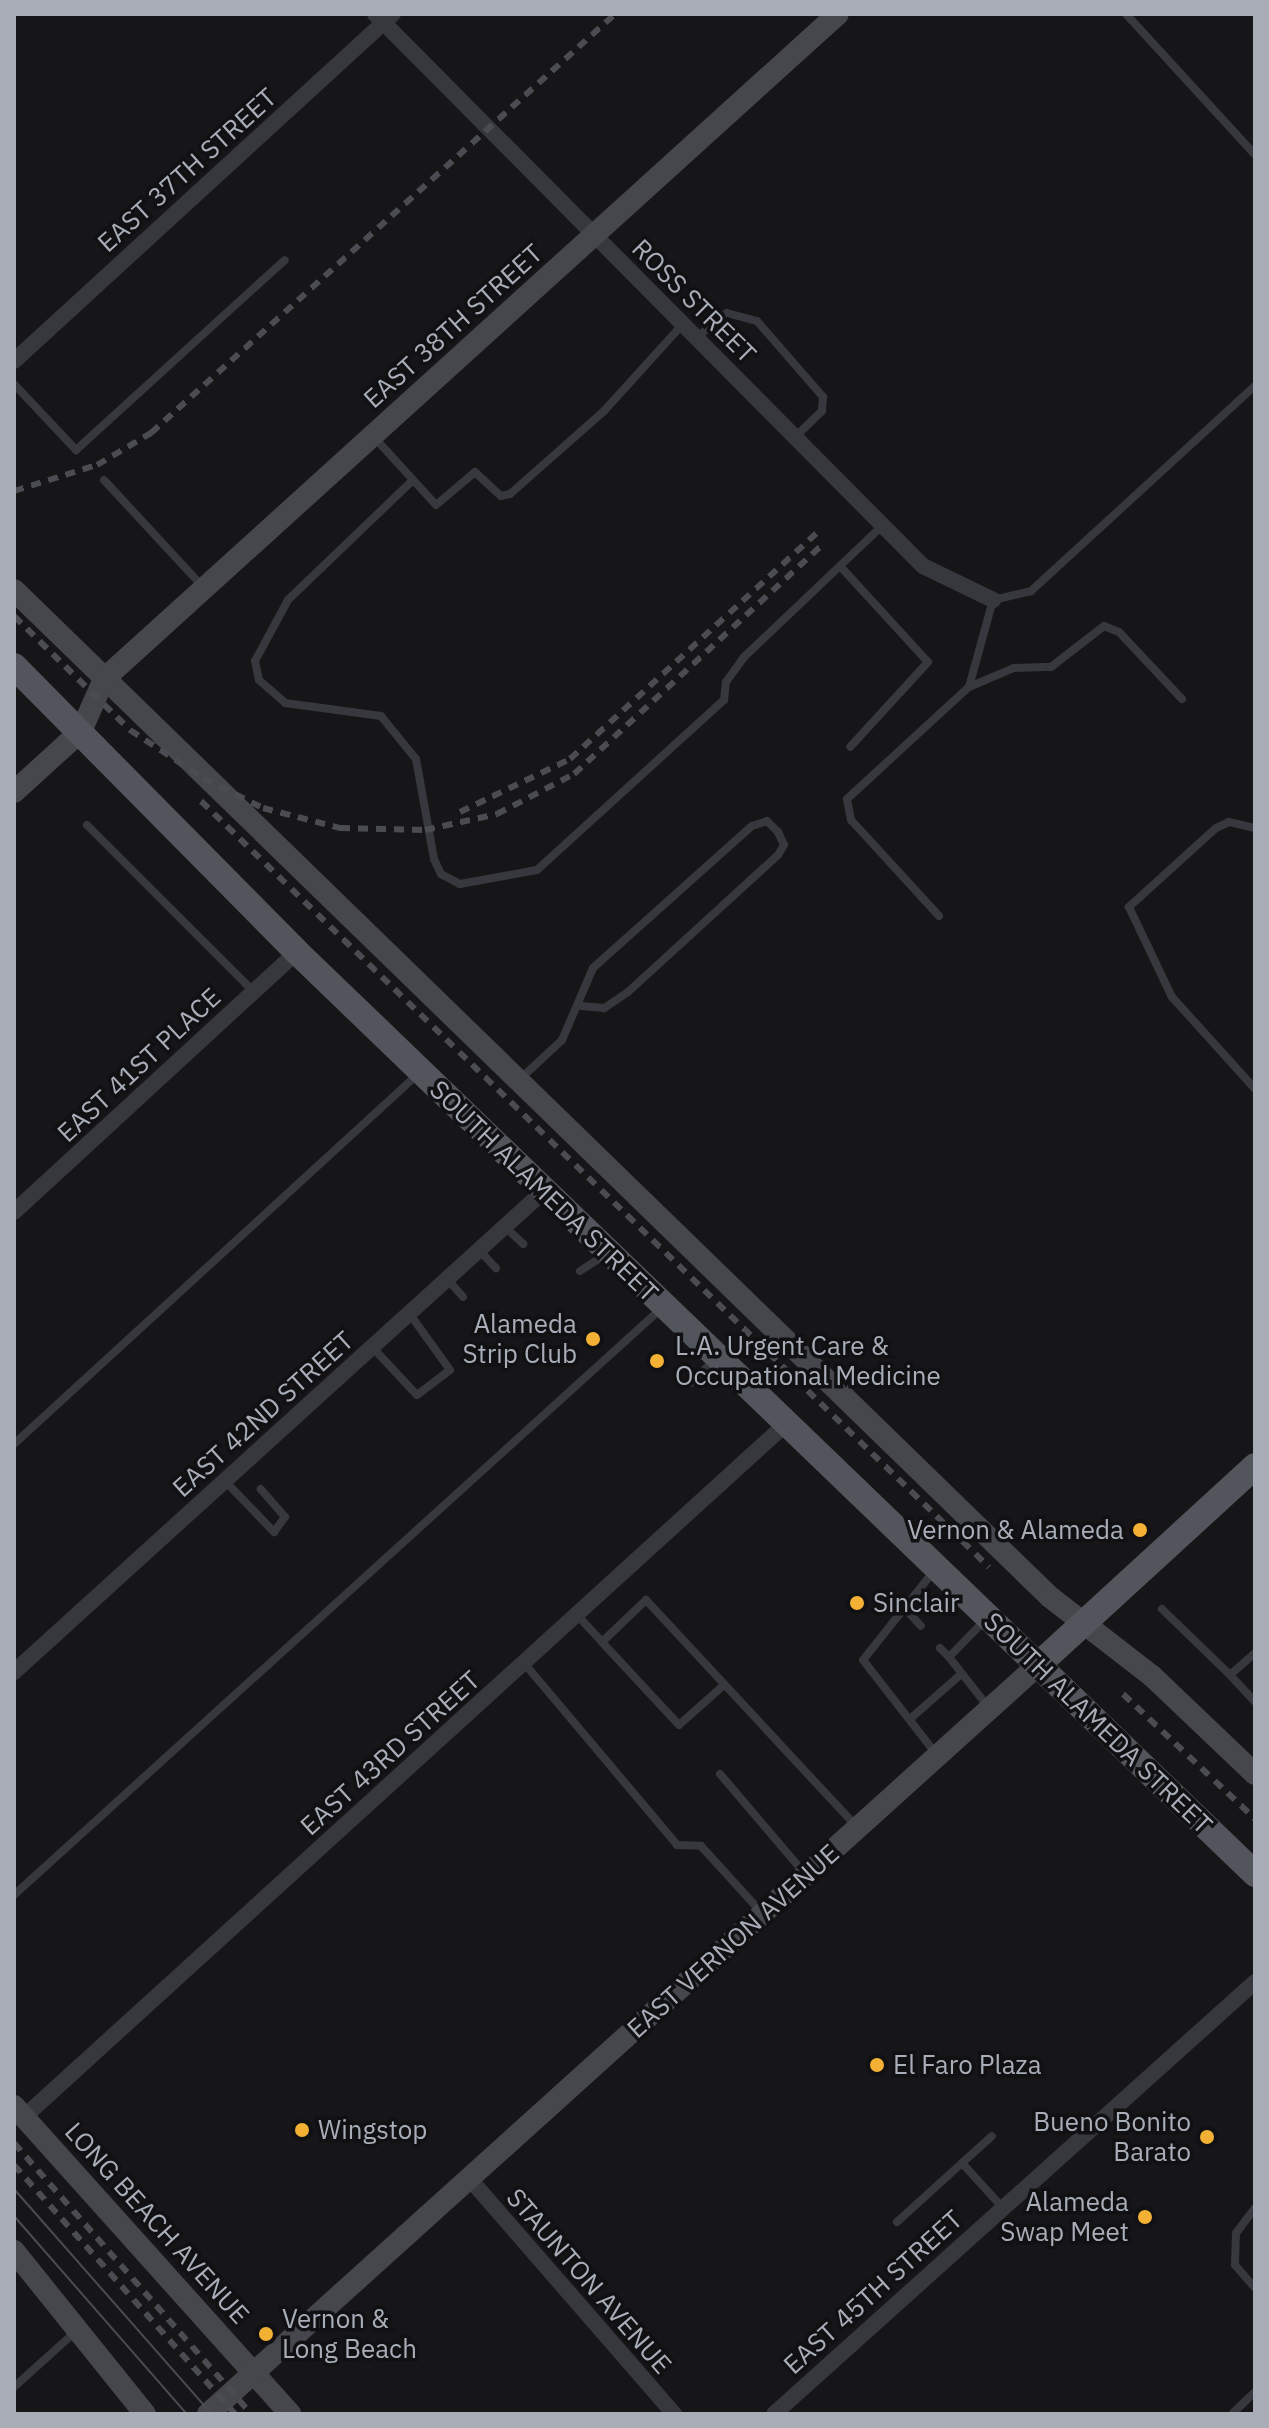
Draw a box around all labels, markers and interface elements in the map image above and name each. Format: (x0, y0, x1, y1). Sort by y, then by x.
street label: EAST 37TH STREET (91, 82, 283, 258)
street label: ROSS STREET (626, 233, 762, 369)
street label: EAST 38TH STREET (357, 238, 549, 414)
street label: EAST 41ST PLACE (51, 981, 227, 1149)
street label: SOUTH ALAMEDA STREET (423, 1074, 665, 1308)
place label: Alameda Strip Club (462, 1308, 577, 1370)
street label: EAST 42ND STREET (166, 1325, 360, 1503)
marker: Alameda Strip Club (584, 1330, 602, 1348)
place label: L.A. Urgent Care & Occupational Medicine (675, 1330, 941, 1392)
marker: L.A. Urgent Care & Occupational Medicine (646, 1350, 668, 1372)
place label: Vernon & Alameda (907, 1514, 1124, 1546)
marker: Vernon & Alameda (1131, 1521, 1149, 1539)
place label: Sinclair (873, 1587, 959, 1619)
marker: Sinclair (848, 1594, 866, 1612)
street label: SOUTH ALAMEDA STREET (977, 1606, 1219, 1840)
street label: EAST 43RD STREET (294, 1664, 486, 1842)
street label: EAST VERNON AVENUE (621, 1838, 845, 2044)
place label: El Faro Plaza (893, 2049, 1042, 2081)
marker: El Faro Plaza (868, 2056, 886, 2074)
place label: Bueno Bonito Barato (1033, 2106, 1191, 2168)
place label: Wingstop (318, 2114, 427, 2146)
street label: LONG BEACH AVENUE (58, 2116, 256, 2330)
marker: Wingstop (293, 2121, 311, 2139)
marker: Bueno Bonito Barato (1198, 2128, 1216, 2146)
street label: STAUNTON AVENUE (500, 2182, 678, 2380)
place label: Alameda Swap Meet (1000, 2186, 1129, 2248)
street label: EAST 45TH STREET (777, 2204, 969, 2380)
marker: Alameda Swap Meet (1136, 2208, 1154, 2226)
place label: Vernon & Long Beach (282, 2303, 417, 2364)
marker: Vernon & Long Beach (257, 2325, 275, 2343)

